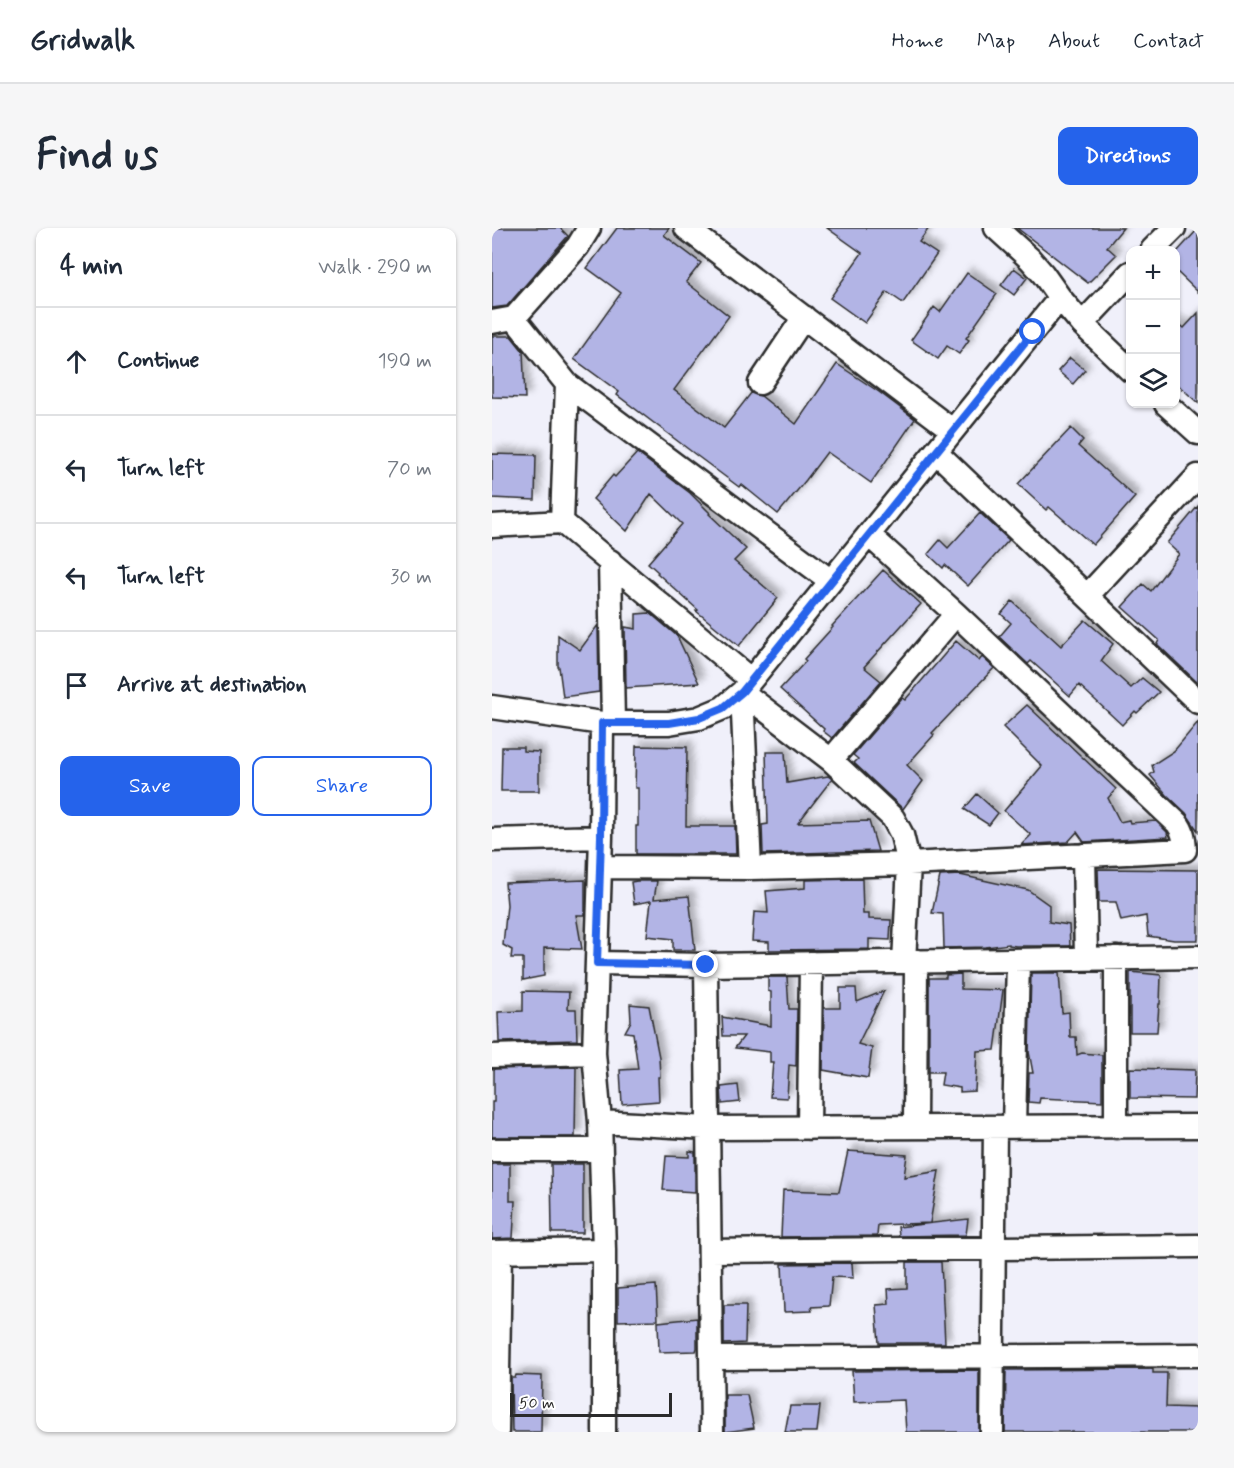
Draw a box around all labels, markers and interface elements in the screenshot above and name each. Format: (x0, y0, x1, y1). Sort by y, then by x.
text: Gridwalk (30, 23, 135, 60)
text: Home (892, 27, 944, 55)
text: Map (977, 27, 1015, 55)
text: About (1048, 27, 1100, 55)
text: Contact (1133, 27, 1204, 55)
button: Directions (1058, 127, 1198, 185)
text: Find us (36, 129, 158, 184)
map controls (1126, 246, 1180, 408)
button: + (1126, 246, 1180, 300)
text: 4 min (60, 250, 123, 284)
text: Walk · 290 m (318, 254, 432, 281)
button: − (1126, 300, 1180, 354)
route start (1019, 318, 1045, 344)
icon: ahead (60, 345, 93, 378)
text: Continue (117, 347, 199, 375)
text: 190 m (378, 348, 432, 375)
button: layers (1126, 354, 1180, 408)
icon: left (60, 453, 93, 486)
text: Turn left (117, 455, 205, 483)
text: 70 m (387, 456, 432, 483)
icon: left (60, 561, 93, 594)
text: Turn left (117, 563, 205, 591)
text: 30 m (390, 564, 432, 591)
icon: arrive (60, 669, 93, 702)
text: Arrive at destination (117, 671, 307, 699)
button: Save (60, 756, 240, 816)
button: Share (252, 756, 432, 816)
route end (692, 951, 718, 977)
scale bar (510, 1390, 672, 1418)
text: 50 m (519, 1393, 555, 1414)

